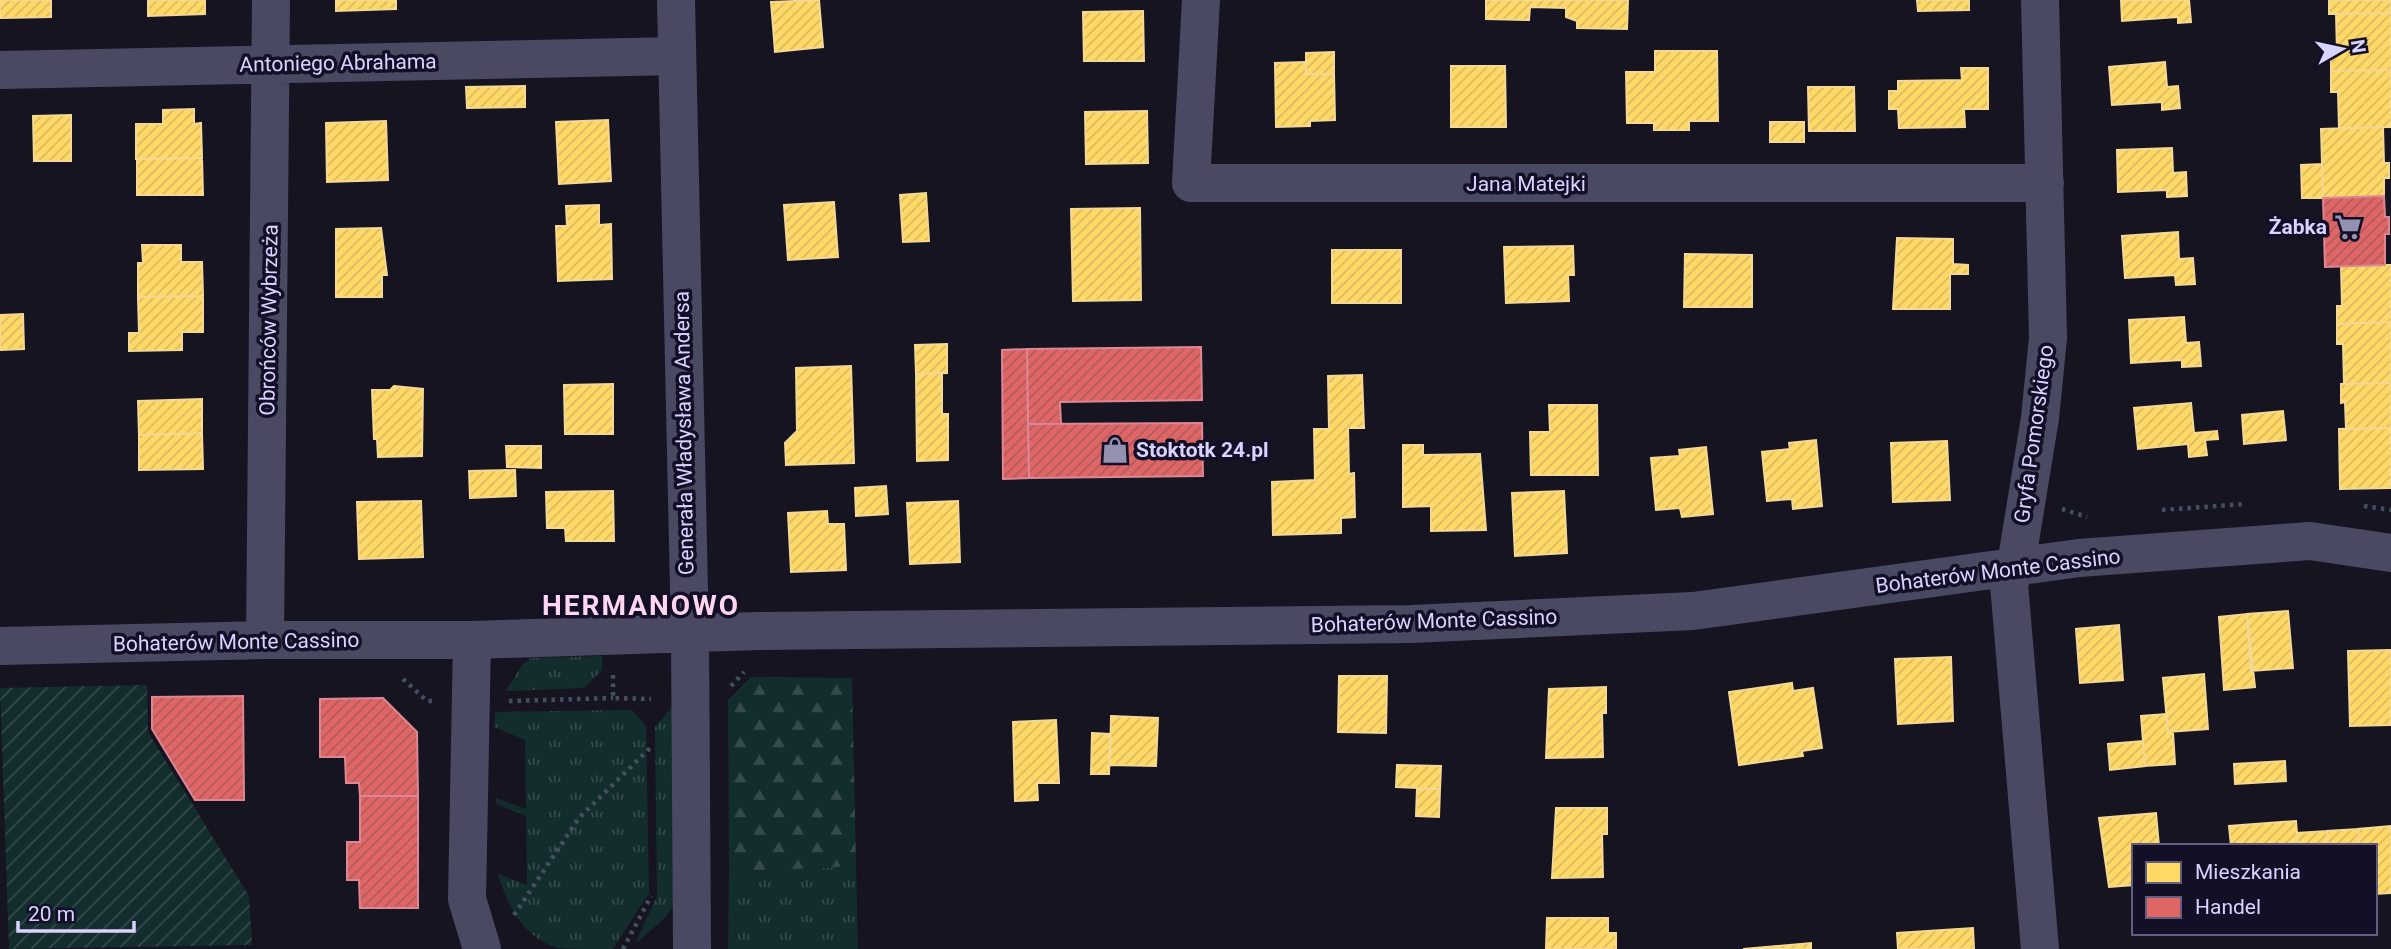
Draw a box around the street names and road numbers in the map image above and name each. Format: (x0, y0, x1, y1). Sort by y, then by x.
street label: Antoniego Abrahama (239, 49, 437, 77)
street label: Jana Matejki (1466, 172, 1586, 196)
street label: Obrońców Wybrzeża (255, 224, 283, 416)
street label: Generała Władysława Andersa (670, 291, 698, 575)
street label: Gryfa Pomorskiego (2010, 343, 2058, 525)
street label: Bohaterów Monte Cassino (1874, 544, 2122, 598)
street label: Bohaterów Monte Cassino (1310, 605, 1558, 637)
street label: Bohaterów Monte Cassino (113, 628, 359, 656)

